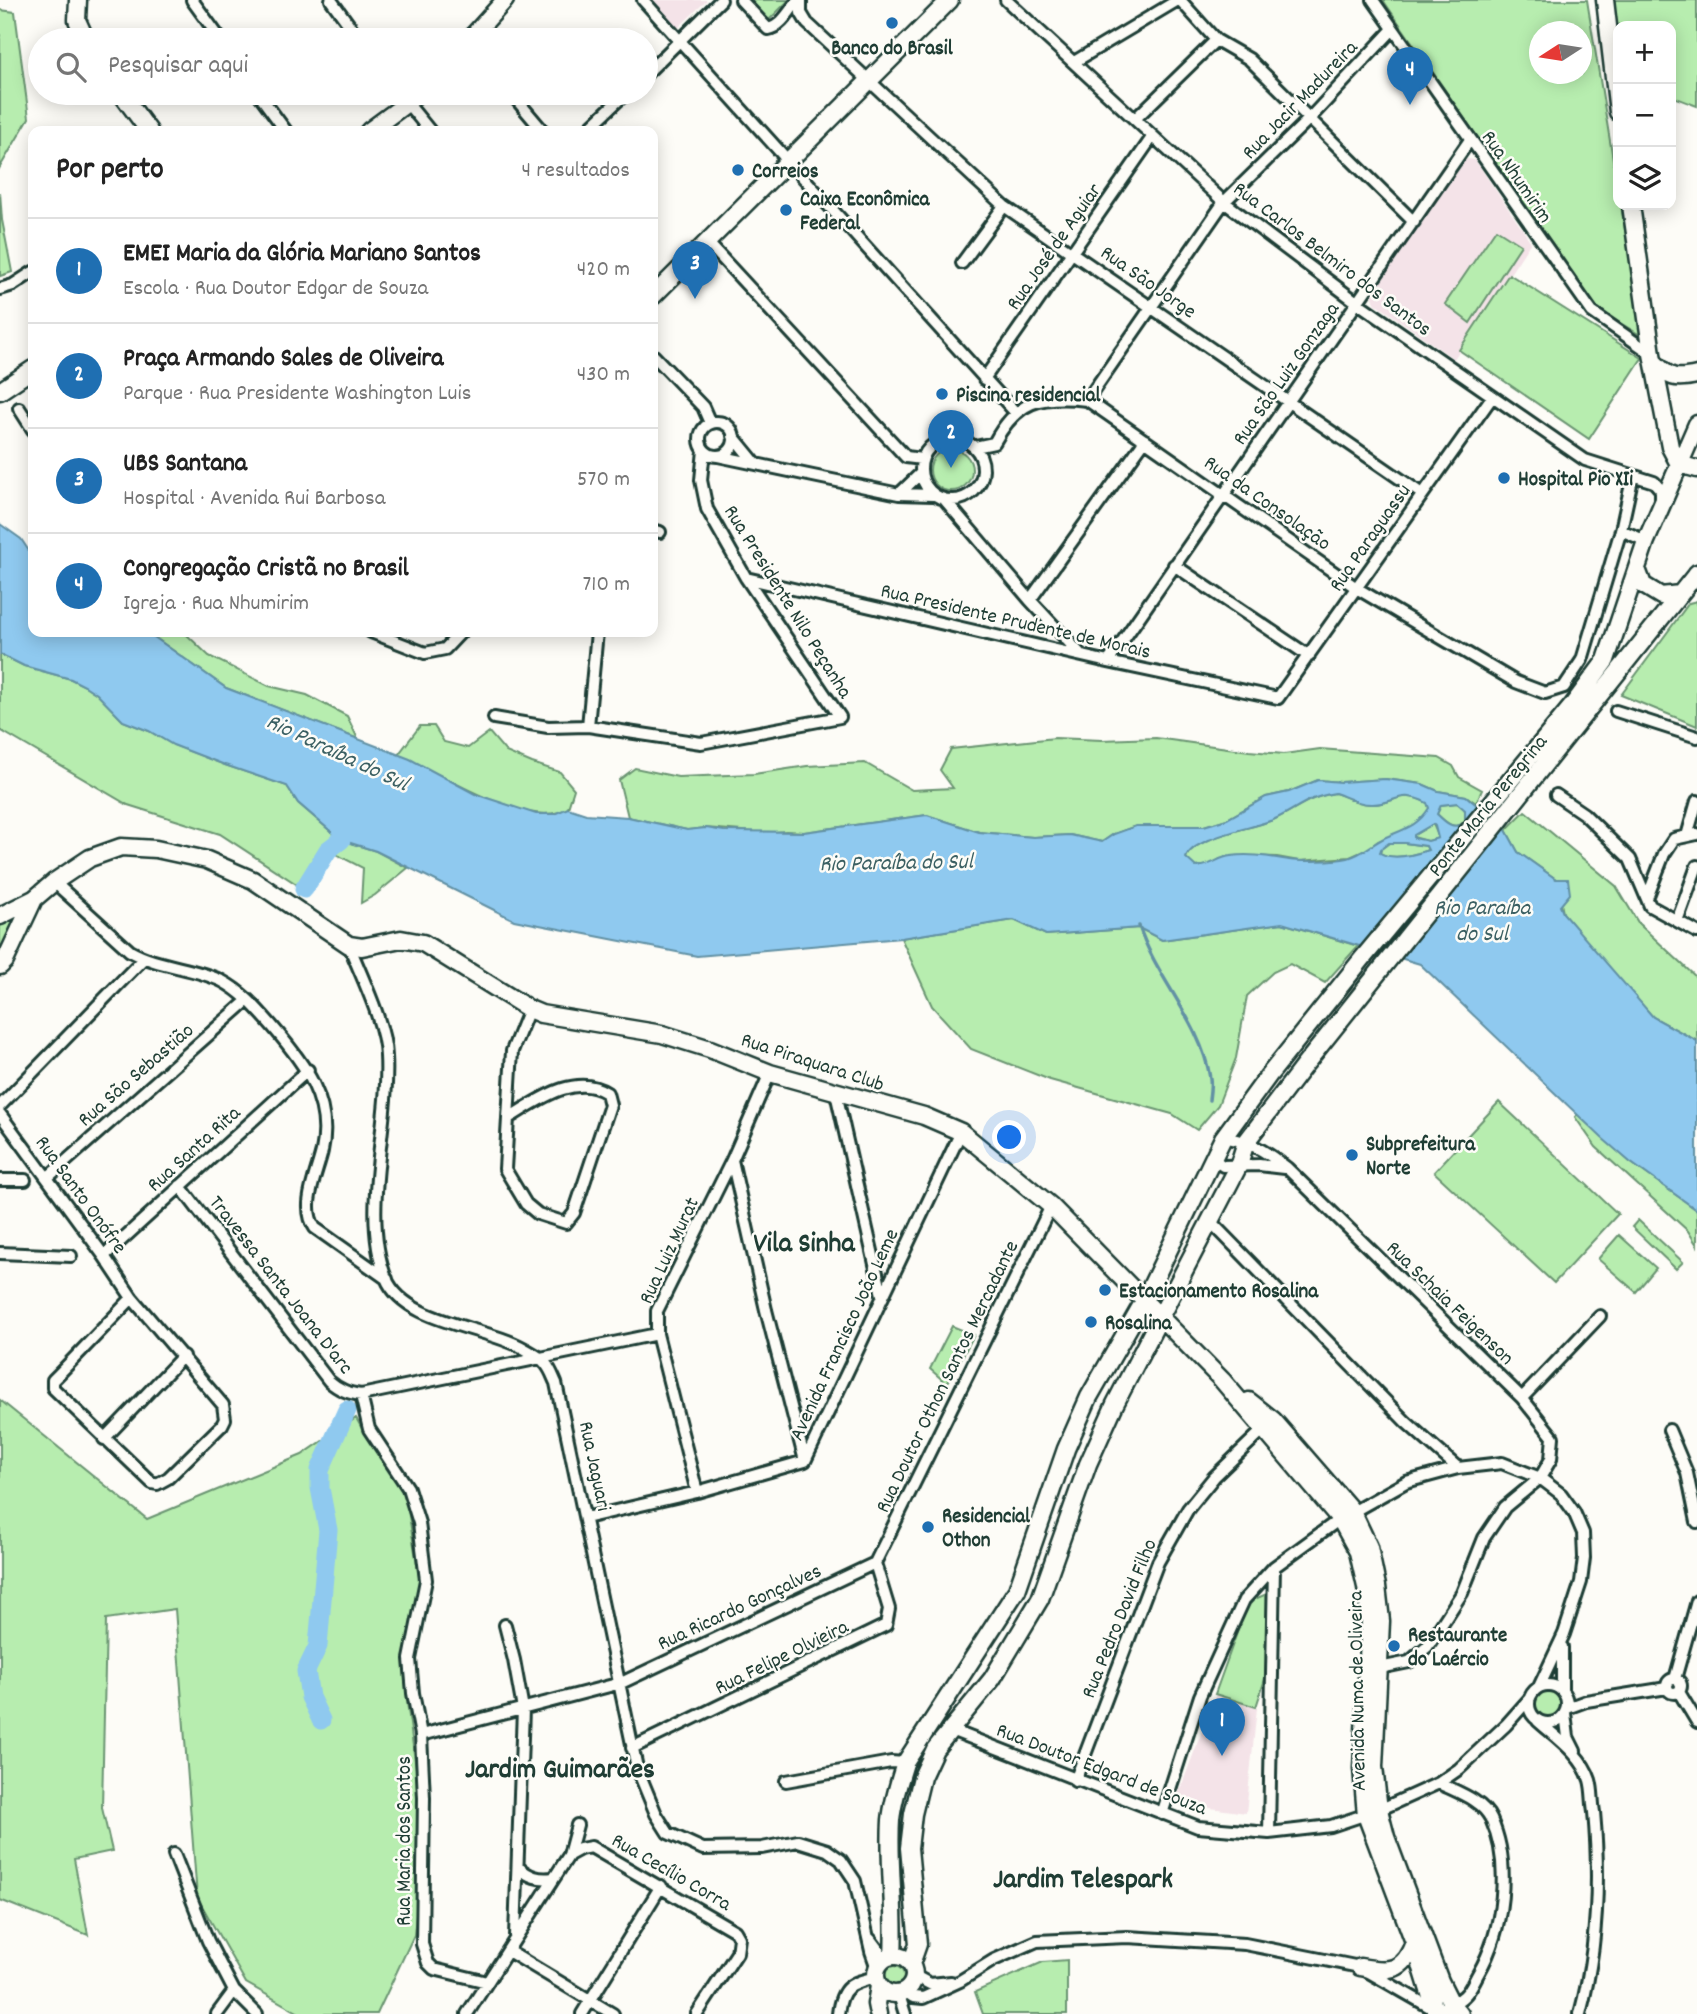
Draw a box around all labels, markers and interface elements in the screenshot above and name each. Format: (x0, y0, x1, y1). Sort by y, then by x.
marker: Banco do Brasil (884, 15, 900, 31)
north arrow (1529, 21, 1592, 84)
map controls (1613, 21, 1676, 210)
button: + (1613, 21, 1676, 84)
search box (28, 28, 658, 105)
street label: Rua Jacir Madureira (1236, 34, 1367, 168)
place label: Banco do Brasil (831, 35, 954, 65)
pin: 4 (1387, 47, 1433, 105)
icon: search (52, 48, 90, 86)
text: Pesquisar aqui (108, 48, 248, 85)
button: − (1613, 84, 1676, 147)
street label: Rua Nhumirim (1472, 125, 1559, 230)
button: layers (1613, 147, 1676, 210)
text: Por perto (56, 150, 164, 193)
text: 4 resultados (521, 155, 630, 188)
place label: Correios (752, 158, 819, 188)
marker: Correios (730, 162, 746, 178)
street label: Rua Carlos Belmiro dos Santos (1226, 176, 1437, 345)
street label: Rua José de Aguiar (1001, 178, 1111, 317)
place label: Caixa Econômica Federal (800, 186, 931, 240)
marker: Caixa Econômica Federal (778, 202, 794, 218)
text: EMEI Maria da Glória Mariano Santos (123, 236, 481, 273)
street label: Rua São Jorge (1093, 239, 1201, 328)
pin: 3 (672, 241, 718, 299)
text: 1 (76, 254, 82, 287)
text: 420 m (577, 254, 630, 287)
text: Escola · Rua Doutor Edgar de Souza (123, 273, 428, 306)
street label: Rua São Luiz Gonzaga (1227, 296, 1349, 452)
text: Praça Armando Sales de Oliveira (123, 341, 443, 378)
text: 2 (74, 359, 84, 392)
text: 430 m (577, 359, 630, 392)
text: Parque · Rua Presidente Washington Luis (123, 378, 471, 411)
place label: Piscina residencial (956, 382, 1102, 412)
marker: Piscina residencial (934, 386, 950, 402)
pin: 2 (928, 410, 974, 468)
text: UBS Santana (123, 446, 247, 483)
street label: Rua da Consolação (1197, 449, 1336, 560)
text: 3 (74, 464, 84, 497)
text: 570 m (577, 464, 630, 497)
place label: Hospital Pio XIi (1518, 466, 1633, 496)
marker: Hospital Pio XIi (1496, 470, 1512, 486)
street label: Rua Paraguassu (1323, 479, 1420, 599)
text: Hospital · Avenida Rui Barbosa (123, 483, 385, 516)
street label: Rua Presidente Nilo Peçanha (715, 500, 859, 706)
text: Congregação Cristã no Brasil (123, 551, 409, 588)
text: 4 (74, 569, 84, 602)
text: 710 m (583, 569, 630, 602)
street label: Rua Presidente Prudente de Morais (877, 577, 1153, 669)
text: Igreja · Rua Nhumirim (123, 588, 309, 621)
water label: Rio Paraíba do Sul (260, 707, 414, 802)
street label: Ponte Maria Peregrina (1423, 729, 1557, 884)
water label: Rio Paraíba do Sul (819, 847, 975, 882)
water label: Rio Paraíba do Sul (1434, 893, 1531, 952)
street label: Rua São Sebastião (72, 1017, 202, 1135)
street label: Rua Piraquara Club (737, 1027, 888, 1101)
street label: Rua Santa Rita (142, 1099, 249, 1200)
your location (992, 1120, 1026, 1154)
street label: Rua Santo Onófre (26, 1130, 133, 1261)
place label: Subprefeitura Norte (1366, 1131, 1476, 1185)
marker: Subprefeitura Norte (1344, 1147, 1360, 1163)
street label: Travessa Santa Joana D'arc (200, 1190, 359, 1382)
street label: Rua Luiz Murat (633, 1193, 709, 1310)
street label: Avenida Francisco João Leme (783, 1224, 908, 1446)
district label: Vila Sinha (753, 1226, 855, 1266)
street label: Rua Schaia Feigenson (1378, 1235, 1520, 1373)
street label: Rua Doutor Othon Santos Mercadante (870, 1236, 1028, 1519)
place label: Estacionamento Rosalina (1119, 1278, 1319, 1308)
marker: Estacionamento Rosalina (1097, 1282, 1113, 1298)
place label: Rosalina (1105, 1310, 1173, 1340)
marker: Rosalina (1083, 1314, 1099, 1330)
street label: Rua Jaguari (569, 1419, 617, 1514)
place label: Residencial Othon (942, 1503, 1031, 1557)
marker: Residencial Othon (920, 1519, 936, 1535)
street label: Rua Pedro David Filho (1075, 1535, 1166, 1703)
street label: Rua Ricardo Gonçalves (653, 1558, 827, 1660)
street label: Avenida Numa de Oliveira (1342, 1589, 1376, 1791)
street label: Rua Felipe Olvieira (710, 1613, 855, 1704)
place label: Restaurante do Laércio (1408, 1622, 1507, 1676)
marker: Restaurante do Laércio (1386, 1638, 1402, 1654)
pin: 1 (1199, 1698, 1245, 1756)
street label: Rua Doutor Edgard de Souza (991, 1717, 1212, 1825)
district label: Jardim Guimarães (465, 1752, 655, 1792)
street label: Rua Maria dos Santos (391, 1756, 421, 1926)
street label: Rua Cecílio Corra (605, 1827, 737, 1921)
district label: Jardim Telespark (993, 1862, 1173, 1902)

